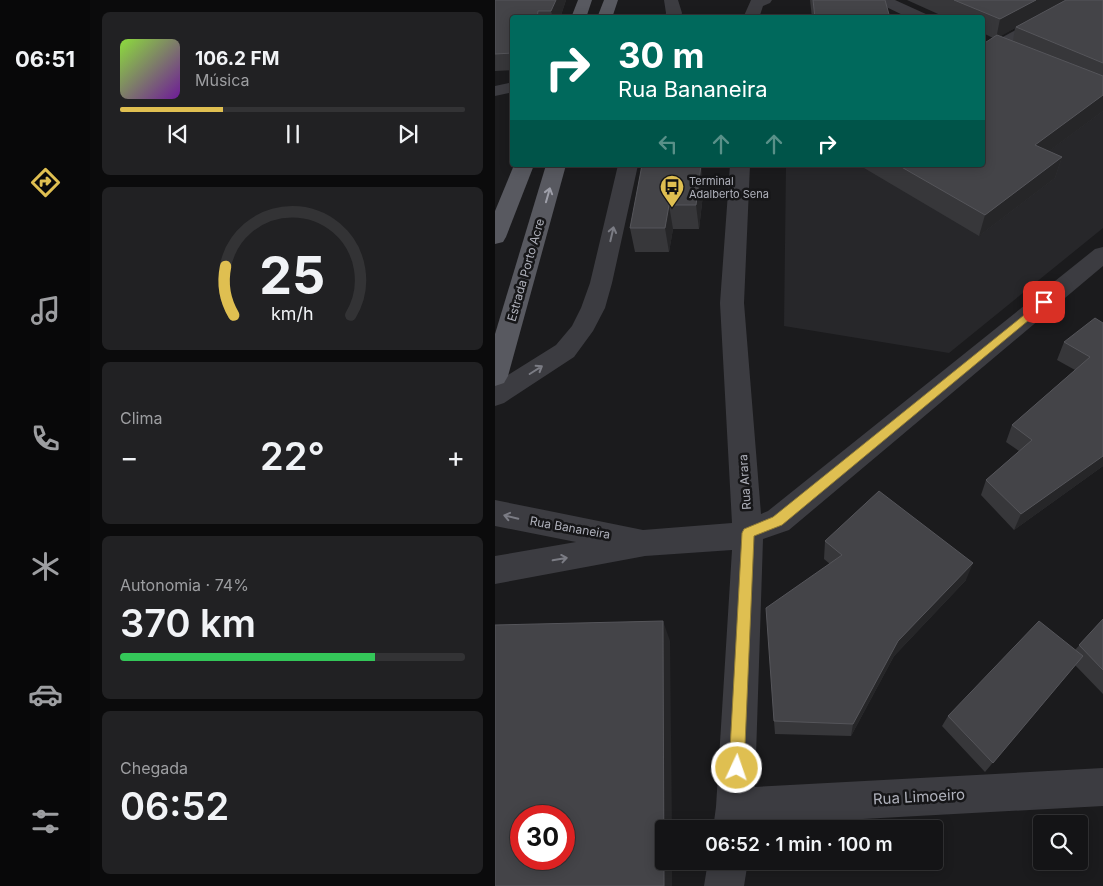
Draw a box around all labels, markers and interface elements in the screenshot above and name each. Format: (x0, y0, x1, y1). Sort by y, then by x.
text: 30 m (618, 34, 704, 76)
icon: right (535, 35, 600, 100)
text: 06:51 (15, 46, 75, 72)
text: 106.2 FM (195, 47, 279, 70)
text: Música (195, 70, 250, 90)
text: Rua Bananeira (618, 76, 768, 102)
icon: previous (164, 120, 192, 148)
icon: pause (279, 120, 307, 148)
icon: next (394, 120, 422, 148)
icon: left (654, 130, 682, 158)
icon: ahead (707, 130, 735, 158)
icon: ahead (760, 130, 788, 158)
icon: right (813, 130, 841, 158)
icon: directions (28, 165, 63, 200)
bus stop icon: Terminal Adalberto Sena (659, 174, 685, 208)
place label: Terminal Adalberto Sena (689, 174, 769, 201)
one-way arrow (543, 187, 553, 203)
street label: Estrada Porto Acre (504, 217, 547, 323)
one-way arrow (608, 226, 617, 242)
text: 25 (260, 244, 326, 307)
pin (1023, 281, 1065, 323)
icon: arrive (1030, 288, 1058, 316)
icon: music (28, 293, 63, 328)
text: km/h (271, 303, 314, 324)
one-way arrow (529, 364, 543, 374)
text: Clima (120, 408, 162, 428)
icon: phone (28, 421, 63, 456)
text: 22° (260, 433, 325, 479)
text: − (120, 440, 139, 474)
text: + (446, 440, 465, 474)
street label: Rua Arara (735, 454, 754, 510)
one-way arrow (504, 512, 520, 521)
street label: Rua Bananeira (529, 513, 612, 542)
icon: climate (28, 549, 63, 584)
one-way arrow (552, 553, 568, 563)
text: Autonomia · 74% (120, 575, 249, 595)
text: 370 km (120, 600, 256, 646)
icon: car (28, 677, 63, 712)
position arrow (710, 741, 762, 793)
text: Chegada (120, 758, 188, 778)
text: 06:52 (120, 783, 229, 829)
street label: Rua Limoeiro (872, 785, 966, 808)
icon: filters (28, 804, 63, 839)
speed limit sign: 30 (510, 805, 575, 870)
map controls (1033, 815, 1088, 870)
button: search (1033, 815, 1088, 870)
text: 06:52 · 1 min · 100 m (705, 833, 893, 856)

